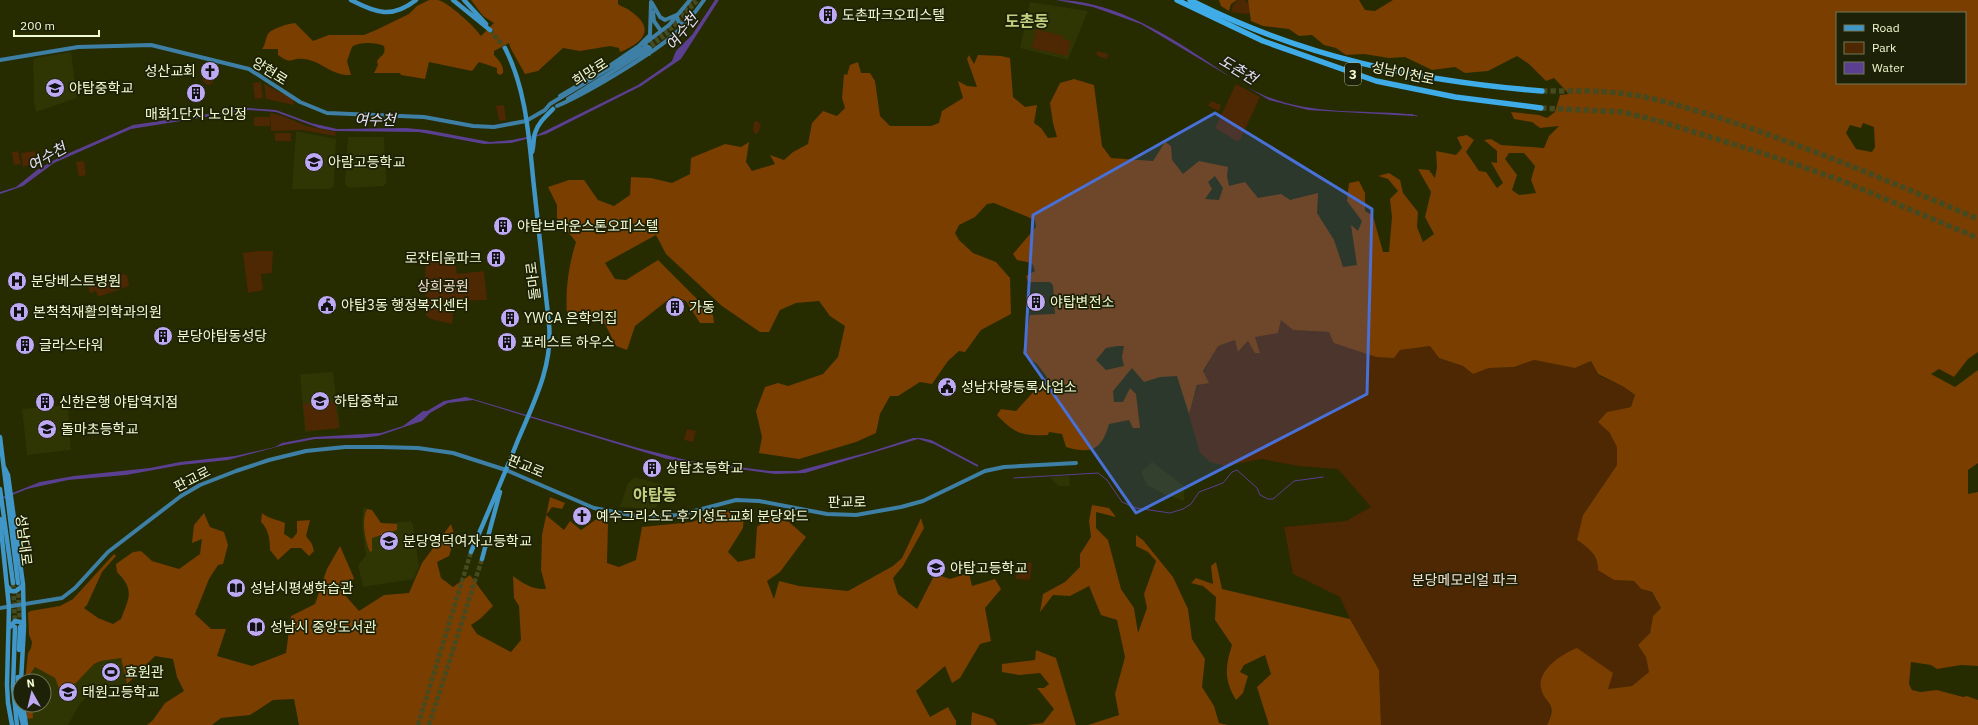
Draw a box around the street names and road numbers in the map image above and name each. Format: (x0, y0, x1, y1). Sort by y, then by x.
street label: 양현로 (249, 53, 291, 89)
street label: 희망로 (569, 54, 611, 90)
street label: 성남이천로 (1370, 58, 1436, 89)
road number: 3 (1345, 63, 1361, 85)
street label: 돌마로 (522, 261, 544, 301)
street label: 판교로 (505, 450, 547, 482)
street label: 판교로 (171, 462, 213, 496)
street label: 판교로 (828, 493, 867, 511)
street label: 성남대로 (12, 513, 36, 567)

